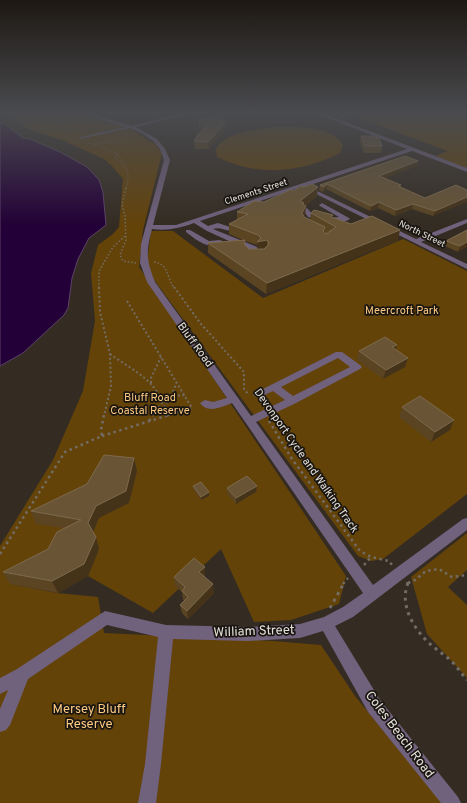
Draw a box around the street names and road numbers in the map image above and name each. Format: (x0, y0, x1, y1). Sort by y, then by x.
street label: Clements Street (223, 177, 289, 207)
street label: North Street (397, 218, 447, 250)
street label: Bluff Road (174, 320, 216, 370)
street label: Devonport Cycle and Walking Track (251, 386, 361, 536)
street label: William Street (213, 623, 295, 641)
street label: Coles Beach Road (361, 688, 437, 782)

